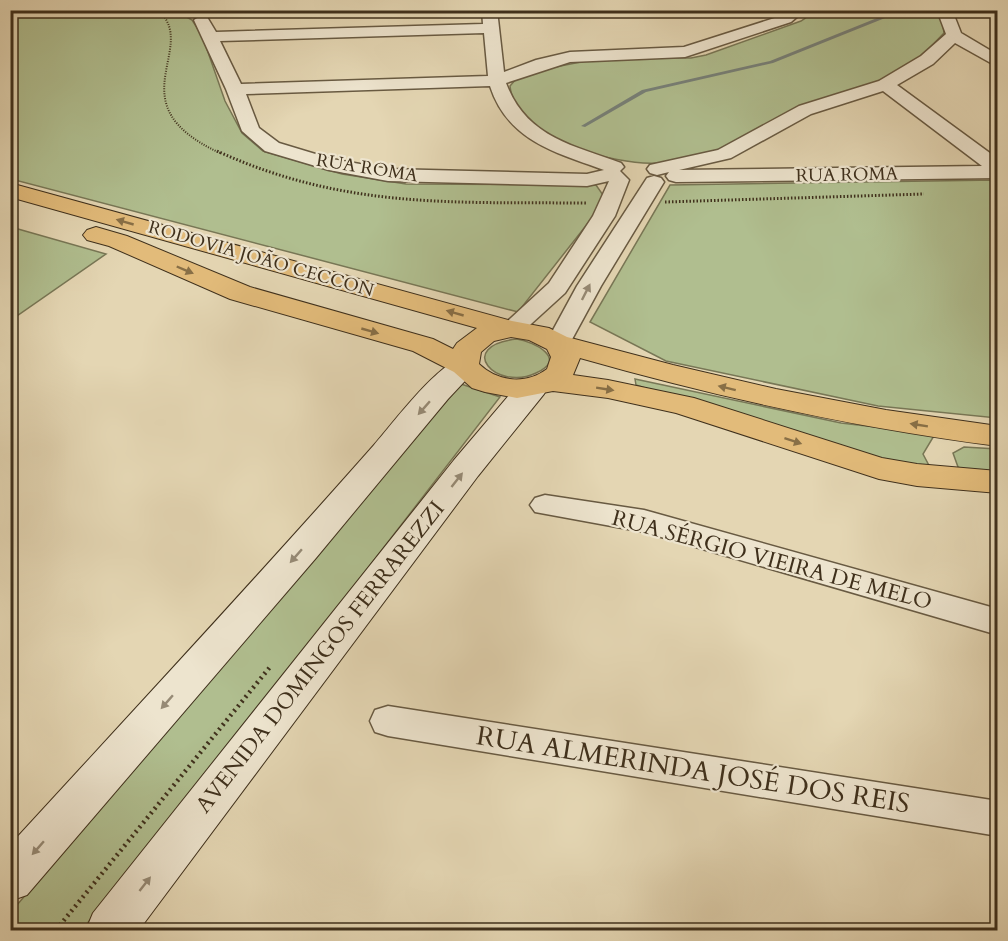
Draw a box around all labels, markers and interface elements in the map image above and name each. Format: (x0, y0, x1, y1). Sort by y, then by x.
street label: RUA ROMA (314, 148, 420, 188)
street label: RUA ROMA (795, 162, 899, 188)
street label: RODOVIA JOÃO CECCON (145, 215, 377, 303)
one-way arrow (116, 216, 135, 226)
one-way arrow (176, 266, 194, 275)
one-way arrow (582, 284, 591, 301)
one-way arrow (446, 308, 464, 317)
one-way arrow (361, 327, 379, 336)
one-way arrow (718, 382, 737, 392)
one-way arrow (596, 385, 615, 394)
one-way arrow (418, 400, 431, 415)
one-way arrow (909, 420, 928, 429)
one-way arrow (784, 437, 802, 447)
one-way arrow (450, 472, 463, 488)
street label: AVENIDA DOMINGOS FERRAREZZI (189, 495, 451, 819)
street label: RUA SÉRGIO VIEIRA DE MELO (609, 503, 935, 617)
one-way arrow (290, 548, 303, 563)
one-way arrow (161, 694, 174, 709)
street label: RUA ALMERINDA JOSÉ DOS REIS (474, 717, 912, 823)
one-way arrow (32, 840, 45, 855)
one-way arrow (139, 876, 152, 892)

